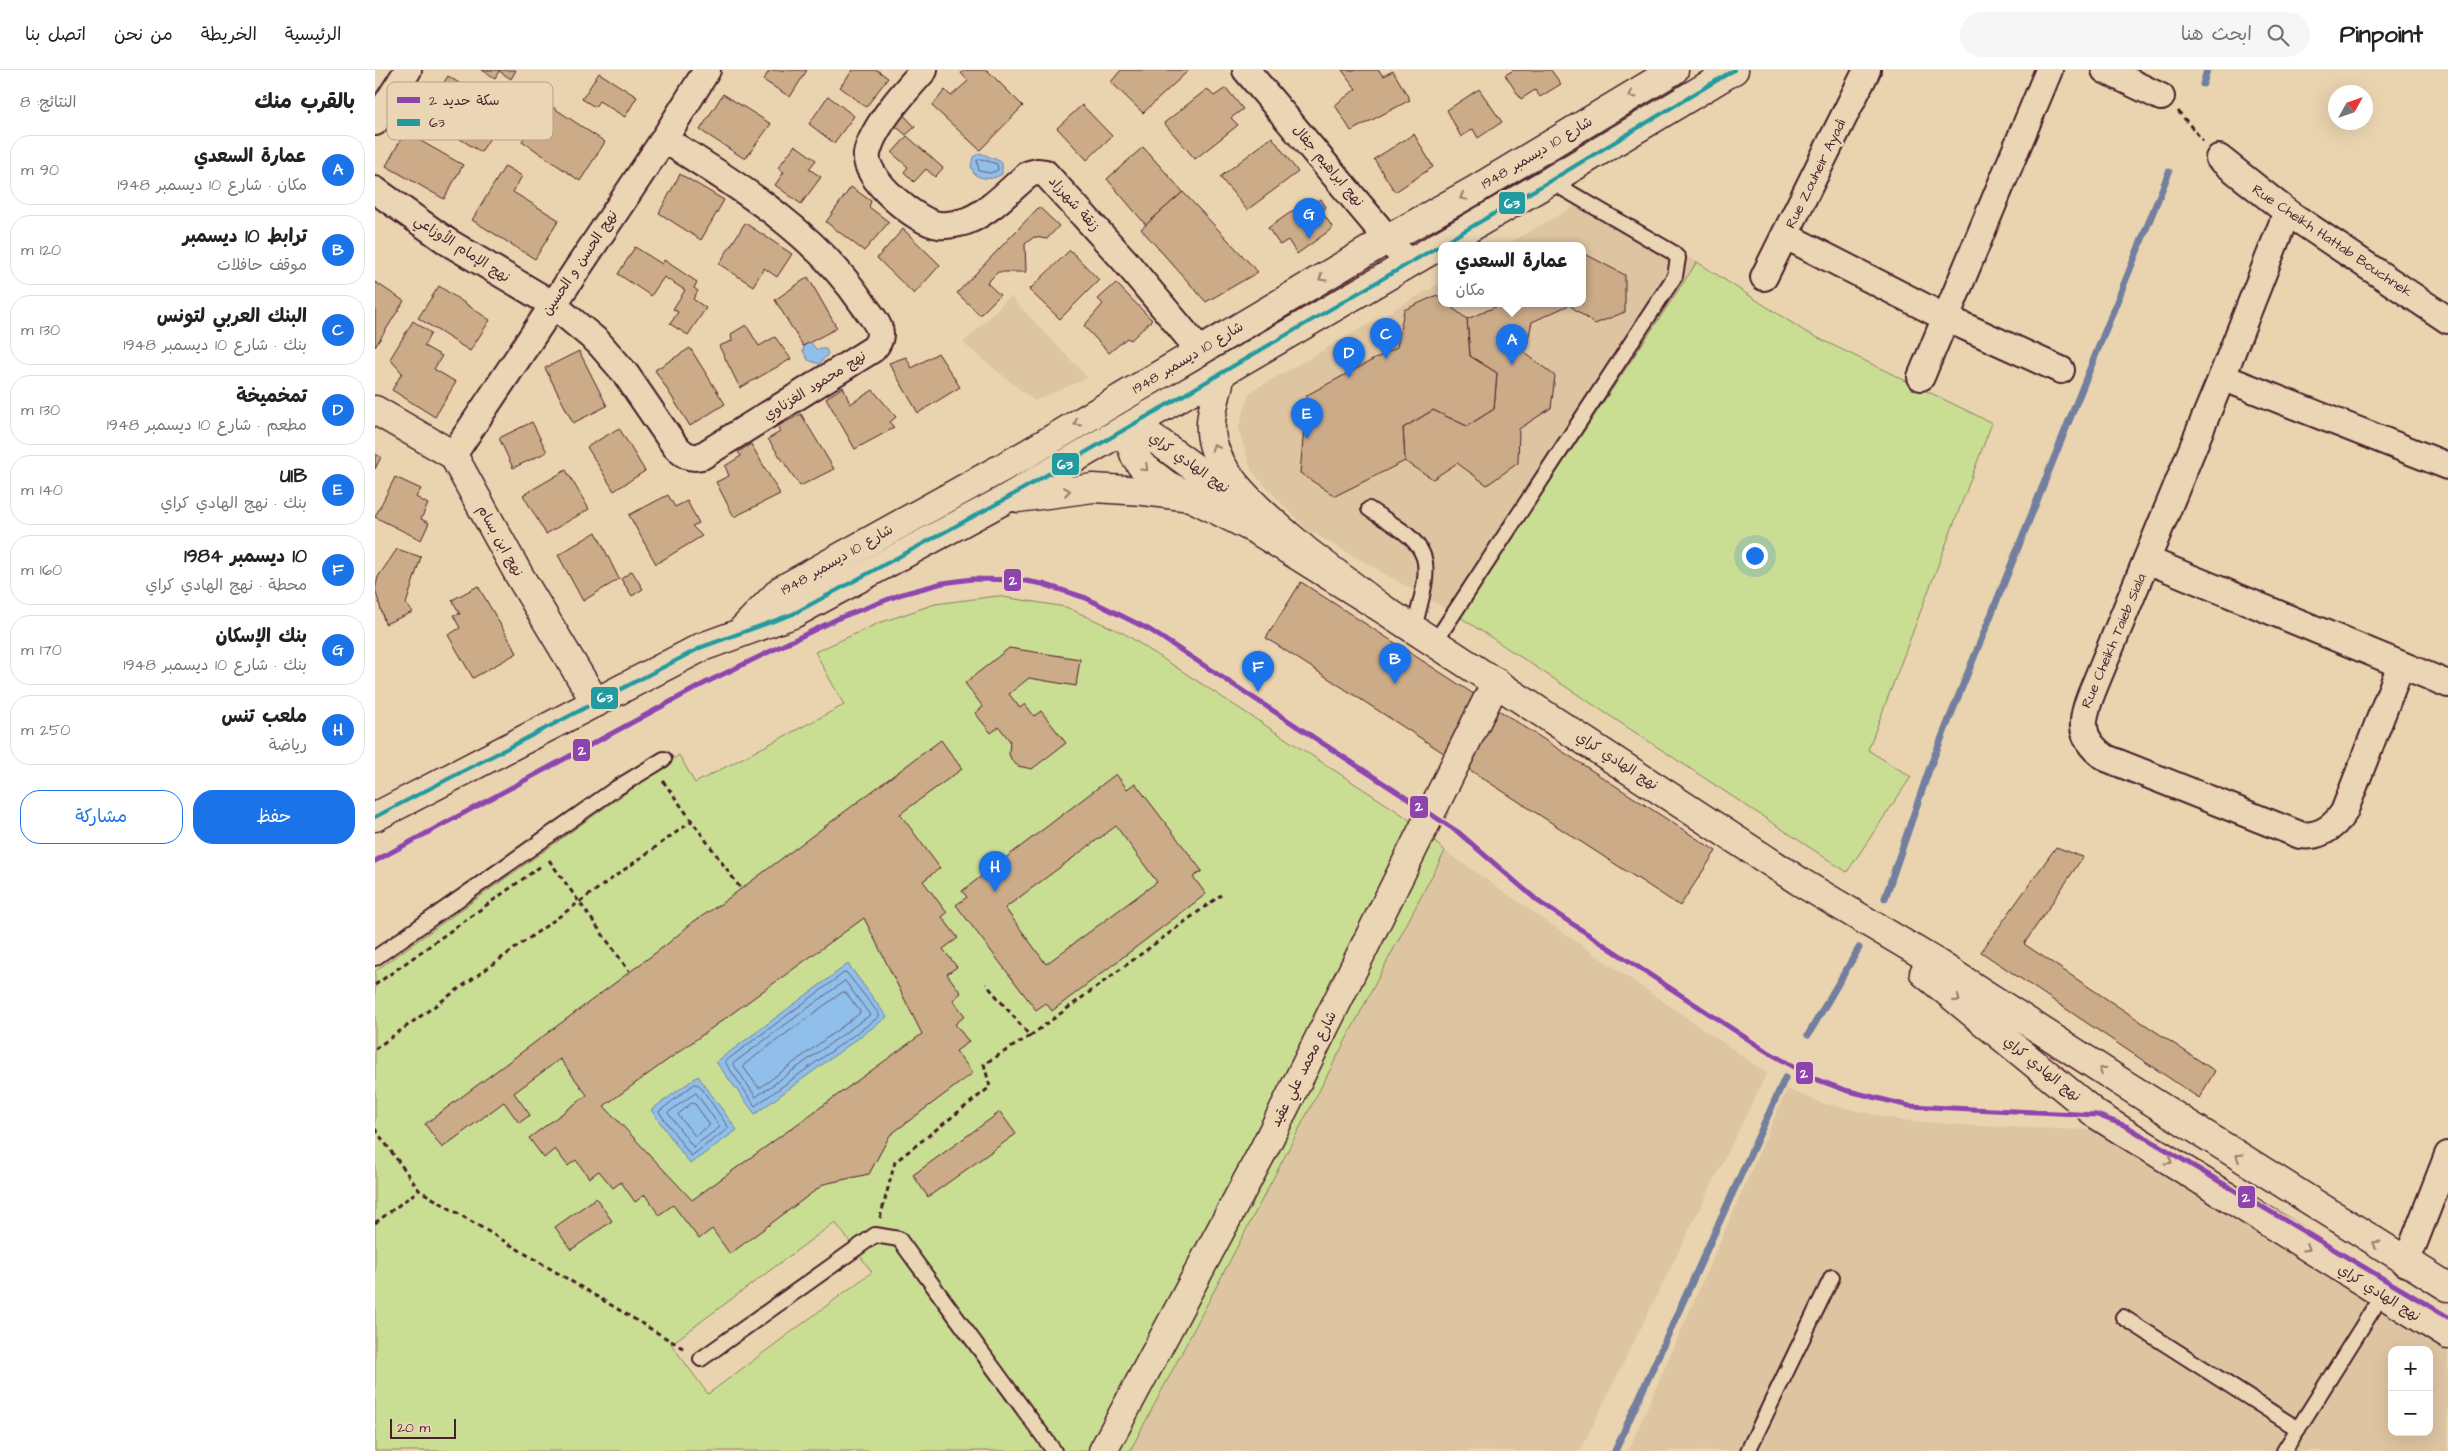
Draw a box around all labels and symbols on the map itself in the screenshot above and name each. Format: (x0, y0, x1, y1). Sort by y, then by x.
legend (387, 82, 553, 140)
north arrow (2328, 85, 2373, 130)
one-way arrow (1629, 89, 1638, 99)
text: سكة حديد 2 (429, 91, 499, 111)
street label: شارع 10 ديسمبر 1948 (1478, 112, 1596, 194)
text: 63 (429, 113, 445, 133)
street label: Rue Zouheir Ayadi (1781, 116, 1851, 232)
street label: نهج ابراهيم جفال (1288, 121, 1368, 211)
street label: زنقة شهرزاد (1044, 172, 1104, 236)
street label: Rue Cheikh Hattab Bouchnek (2248, 180, 2416, 302)
one-way arrow (1459, 191, 1468, 201)
line badge: 63 (1498, 191, 1526, 215)
text: 63 (1504, 194, 1521, 214)
pin: G (1293, 198, 1325, 239)
street label: نهج الحسن و الحسين (537, 206, 623, 320)
street label: نهج الإمام الأوزاعي (409, 210, 514, 289)
one-way arrow (1319, 272, 1328, 282)
street label: شارع 10 ديسمبر 1948 (1129, 317, 1247, 399)
pin: C (1370, 318, 1402, 359)
pin: A (1496, 324, 1528, 365)
pin: D (1333, 337, 1365, 378)
street label: نهج محمود الغزناوي (760, 346, 870, 426)
pin: E (1291, 398, 1323, 439)
one-way arrow (1074, 417, 1083, 427)
street label: نهج الهادي كراي (1145, 428, 1233, 498)
one-way arrow (1211, 443, 1221, 451)
line badge: 63 (1051, 452, 1080, 476)
text: 63 (1057, 455, 1074, 475)
one-way arrow (1140, 462, 1149, 471)
one-way arrow (1063, 486, 1072, 496)
street label: نهج ابن بسام (472, 502, 528, 580)
street label: شارع 10 ديسمبر 1948 (777, 520, 897, 600)
your location (1742, 543, 1768, 569)
line badge: 2 (1003, 568, 1022, 592)
text: 2 (1008, 571, 1018, 591)
street label: Rue Cheikh Taieb Siala (2077, 571, 2151, 711)
pin: B (1379, 643, 1411, 684)
pin: F (1242, 651, 1274, 692)
line badge: 63 (590, 686, 619, 710)
text: 63 (597, 688, 614, 708)
street label: نهج الهادي كراي (1572, 727, 1662, 795)
line badge: 2 (572, 738, 591, 762)
text: 2 (577, 741, 587, 761)
line badge: 2 (1409, 795, 1429, 819)
text: 2 (1414, 797, 1424, 817)
pin: H (979, 851, 1011, 892)
one-way arrow (1951, 994, 1960, 1003)
street label: شارع محمد علي عقيد (1266, 1008, 1344, 1131)
street label: نهج الهادي كراي (1999, 1032, 2085, 1106)
line badge: 2 (1795, 1061, 1814, 1085)
text: 2 (1799, 1064, 1809, 1084)
one-way arrow (2098, 1066, 2107, 1076)
one-way arrow (2236, 1153, 2245, 1163)
one-way arrow (2164, 1155, 2173, 1164)
line badge: 2 (2237, 1185, 2256, 1209)
text: 2 (2241, 1188, 2251, 1208)
one-way arrow (2373, 1240, 2382, 1250)
one-way arrow (2301, 1241, 2310, 1251)
street label: نهج الهادي كراي (2334, 1260, 2424, 1326)
scale bar (390, 1416, 456, 1439)

